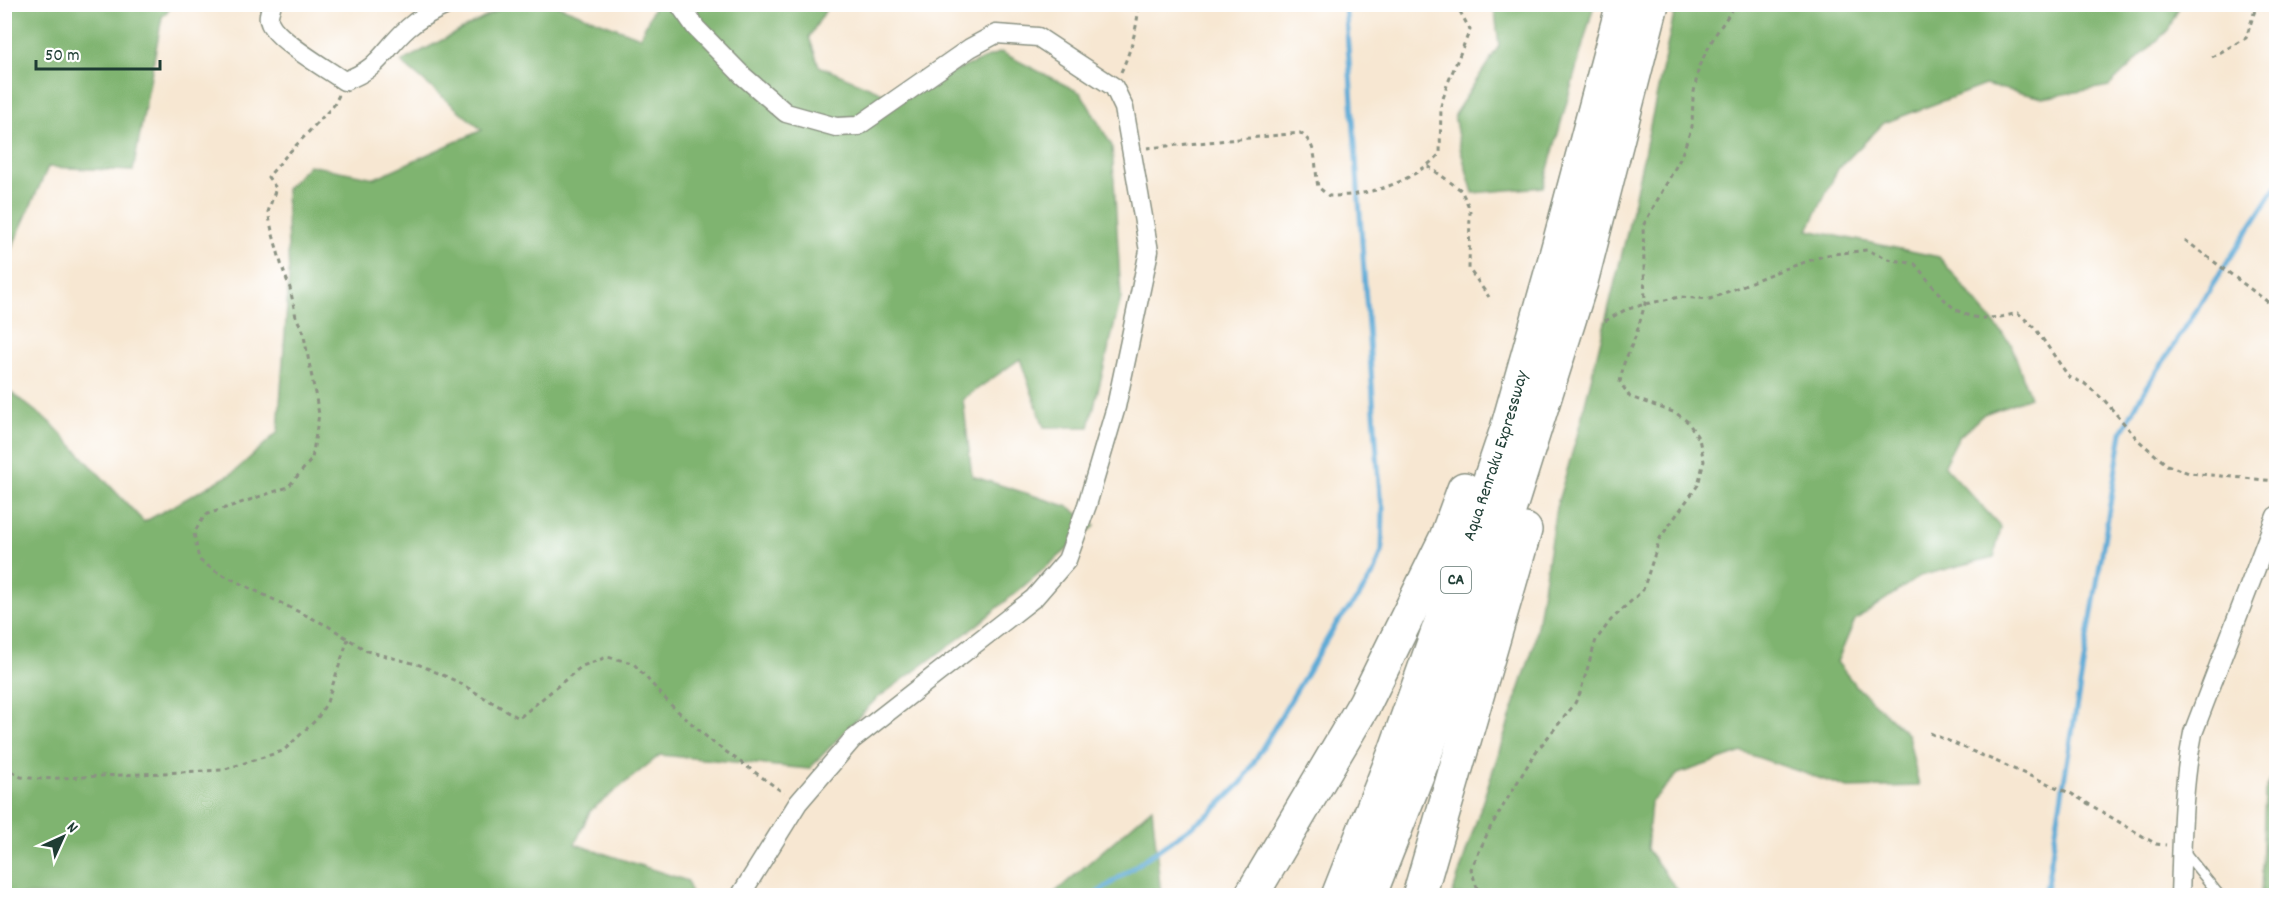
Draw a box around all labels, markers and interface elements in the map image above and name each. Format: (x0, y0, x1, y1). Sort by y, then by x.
scale bar (36, 33, 160, 71)
text: 50 m (45, 44, 80, 69)
street label: Aqua Renraku Expressway (1457, 367, 1536, 545)
road number: CA (1441, 567, 1471, 593)
north arrow (33, 807, 93, 867)
text: N (61, 817, 83, 839)

